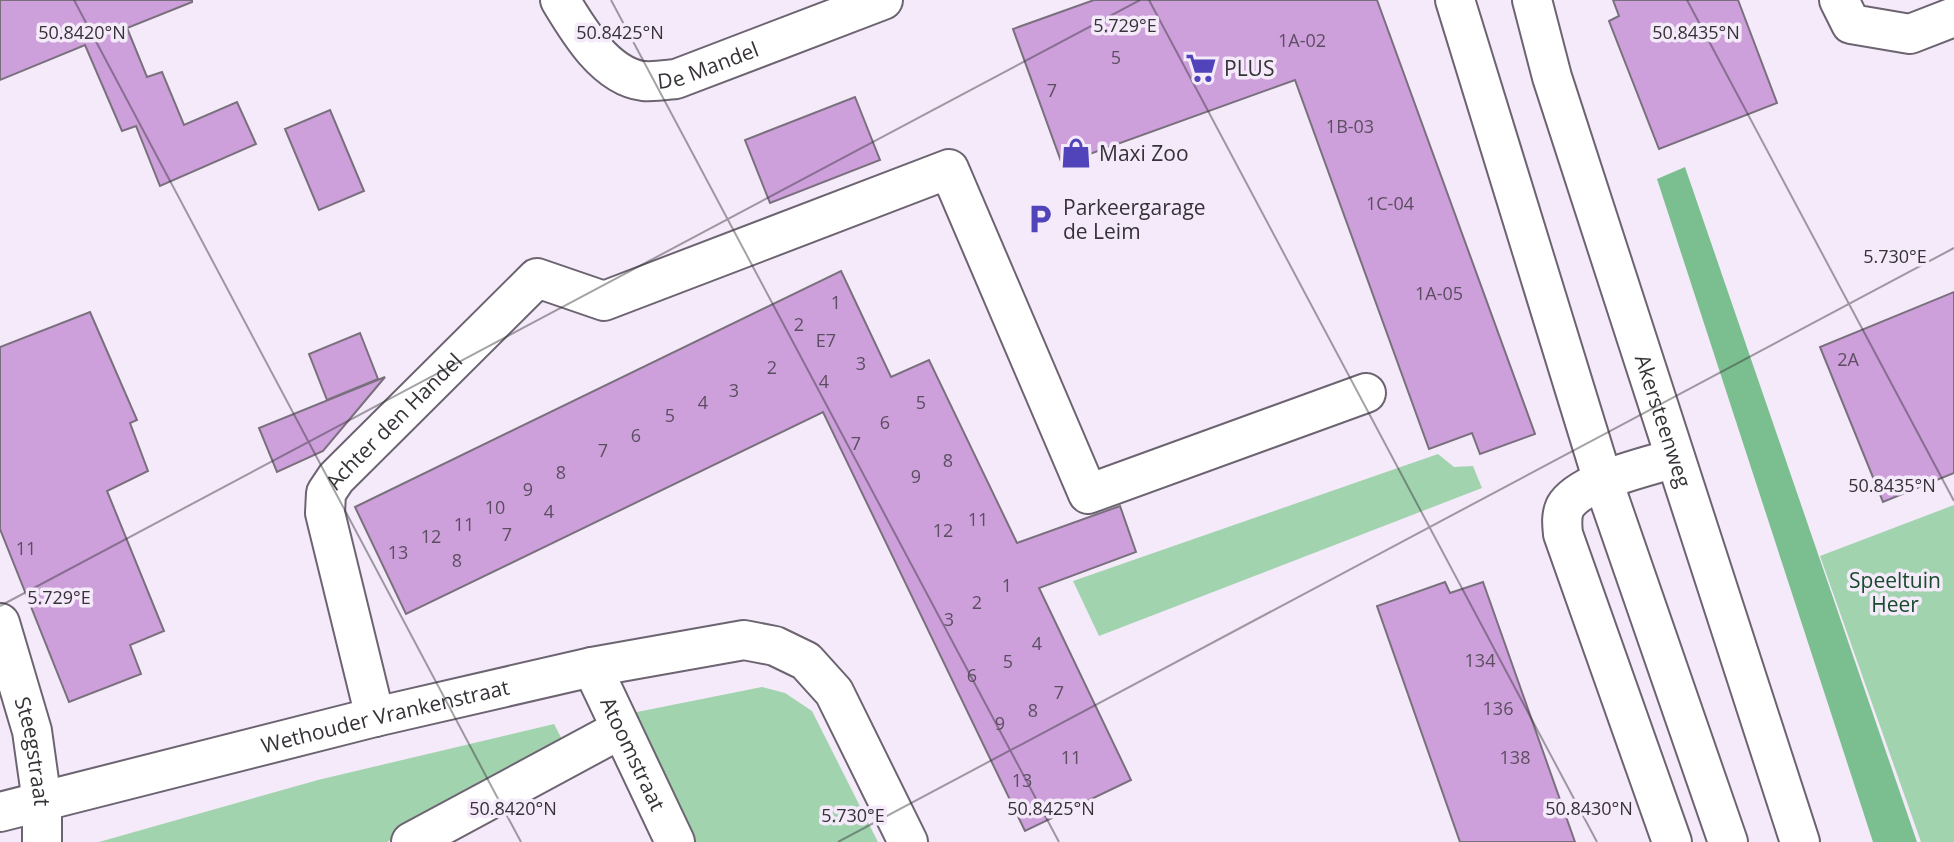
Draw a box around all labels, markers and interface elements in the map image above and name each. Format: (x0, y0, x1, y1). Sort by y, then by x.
text: 5.729°E (1093, 13, 1157, 37)
text: 50.8420°N (38, 20, 126, 44)
text: 50.8425°N (576, 20, 664, 44)
text: 50.8435°N (1652, 20, 1740, 44)
house number: 1A-02 (1278, 28, 1326, 52)
street label: De Mandel (656, 35, 762, 95)
house number: 5 (1111, 45, 1121, 69)
supermarket icon: PLUS (1184, 51, 1218, 85)
place label: PLUS (1224, 54, 1274, 82)
house number: 7 (1047, 78, 1057, 102)
house number: 1B-03 (1326, 114, 1374, 138)
shop icon: Maxi Zoo (1059, 136, 1093, 170)
place label: Maxi Zoo (1099, 139, 1189, 167)
house number: 1C-04 (1366, 191, 1414, 215)
place label: Parkeergarage de Leim (1063, 193, 1206, 245)
parking icon: Parkeergarage de Leim (1023, 202, 1057, 236)
text: 5.730°E (1863, 244, 1927, 268)
house number: 1A-05 (1415, 281, 1463, 305)
house number: 1 (831, 290, 841, 314)
house number: 2 (794, 312, 804, 336)
house number: E7 (816, 328, 836, 352)
street label: Achter den Handel (319, 347, 468, 494)
house number: 2A (1837, 347, 1859, 371)
house number: 3 (856, 351, 866, 375)
street label: Akersteenweg (1629, 351, 1698, 491)
house number: 2 (767, 355, 777, 379)
house number: 4 (819, 369, 829, 393)
house number: 3 (729, 378, 739, 402)
house number: 4 (698, 390, 708, 414)
house number: 5 (916, 390, 926, 414)
house number: 5 (665, 403, 675, 427)
house number: 6 (880, 410, 890, 434)
house number: 6 (631, 423, 641, 447)
house number: 7 (851, 431, 861, 455)
house number: 7 (598, 438, 608, 462)
house number: 8 (943, 448, 953, 472)
house number: 8 (556, 460, 566, 484)
house number: 9 (911, 464, 921, 488)
text: 50.8435°N (1848, 473, 1936, 497)
house number: 9 (523, 477, 533, 501)
house number: 10 (485, 495, 505, 519)
house number: 4 (544, 499, 554, 523)
house number: 11 (968, 507, 988, 531)
house number: 11 (454, 512, 474, 536)
house number: 12 (933, 518, 953, 542)
house number: 7 (502, 522, 512, 546)
house number: 12 (421, 524, 441, 548)
house number: 11 (16, 536, 36, 560)
house number: 13 (388, 540, 408, 564)
house number: 8 (452, 548, 462, 572)
park label: Speeltuin Heer (1849, 566, 1941, 618)
house number: 1 (1002, 573, 1012, 597)
text: 5.729°E (27, 585, 91, 609)
house number: 2 (972, 590, 982, 614)
house number: 3 (944, 607, 954, 631)
house number: 4 (1032, 631, 1042, 655)
house number: 134 (1465, 648, 1495, 672)
house number: 5 (1003, 649, 1013, 673)
house number: 6 (967, 663, 977, 687)
street label: Wethouder Vrankenstraat (258, 673, 512, 759)
house number: 7 (1054, 680, 1064, 704)
street label: Atoomstraat (594, 692, 672, 815)
street label: Steegstraat (9, 693, 56, 806)
house number: 136 (1483, 696, 1513, 720)
house number: 8 (1028, 698, 1038, 722)
house number: 9 (995, 711, 1005, 735)
house number: 11 (1061, 745, 1081, 769)
house number: 138 (1500, 745, 1530, 769)
house number: 13 (1012, 768, 1032, 792)
text: 50.8420°N (469, 796, 557, 820)
text: 50.8425°N (1007, 796, 1095, 820)
text: 50.8430°N (1545, 796, 1633, 820)
text: 5.730°E (821, 803, 885, 827)

